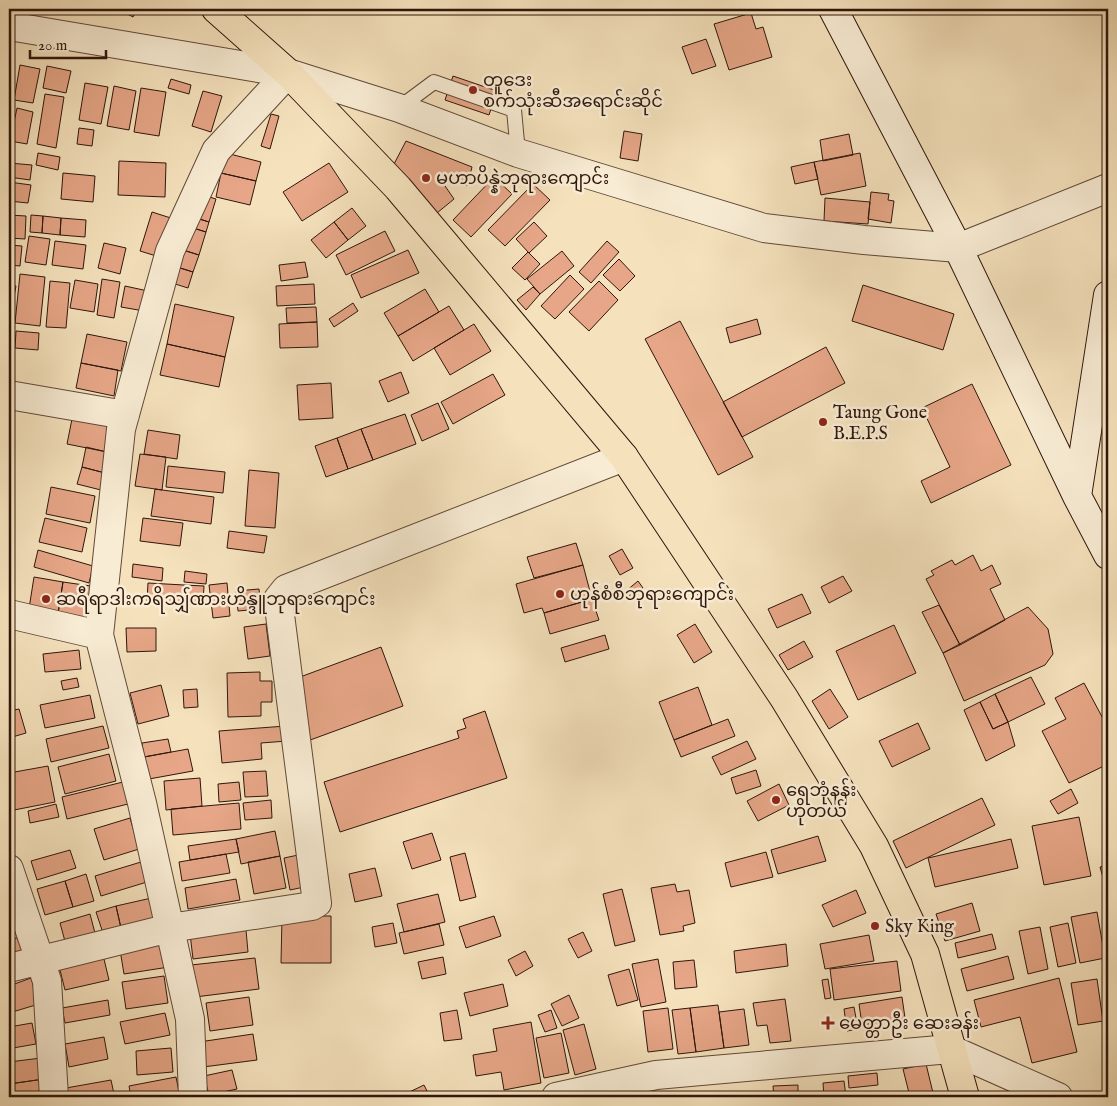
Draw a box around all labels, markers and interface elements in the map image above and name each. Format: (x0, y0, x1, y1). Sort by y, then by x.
scale bar (30, 28, 106, 60)
text: 20 m (38, 36, 68, 55)
place label: တူဒေး စက်သုံးဆီအရောင်းဆိုင် (483, 70, 663, 116)
marker: တူဒေး စက်သုံးဆီအရောင်းဆိုင် (467, 84, 479, 96)
place label: မဟာပိန္နဲဘုရားကျောင်း (436, 164, 609, 194)
marker: မဟာပိန္နဲဘုရားကျောင်း (420, 172, 432, 184)
place label: Taung Gone B.E.P.S (833, 402, 927, 446)
marker: Taung Gone B.E.P.S (817, 416, 829, 428)
place label: ဟုန်စံစီဘုရားကျောင်း (570, 580, 734, 609)
place label: ဆရီရာဒါးကရိသျှ်ဏားဟိန္ဒူဘုရားကျောင်း (56, 585, 375, 614)
marker: ဟုန်စံစီဘုရားကျောင်း (554, 588, 566, 600)
marker: ဆရီရာဒါးကရိသျှ်ဏားဟိန္ဒူဘုရားကျောင်း (40, 593, 52, 605)
place label: ရွှေဘုံနန်း ဟိုတယ် (786, 777, 857, 826)
marker: ရွှေဘုံနန်း ဟိုတယ် (770, 794, 782, 806)
place label: Sky King (885, 916, 954, 939)
marker: Sky King (869, 920, 881, 932)
place label: မေတ္တာဦး ဆေးခန်း (839, 1010, 979, 1038)
marker: မေတ္တာဦး ဆေးခန်း (821, 1016, 835, 1030)

